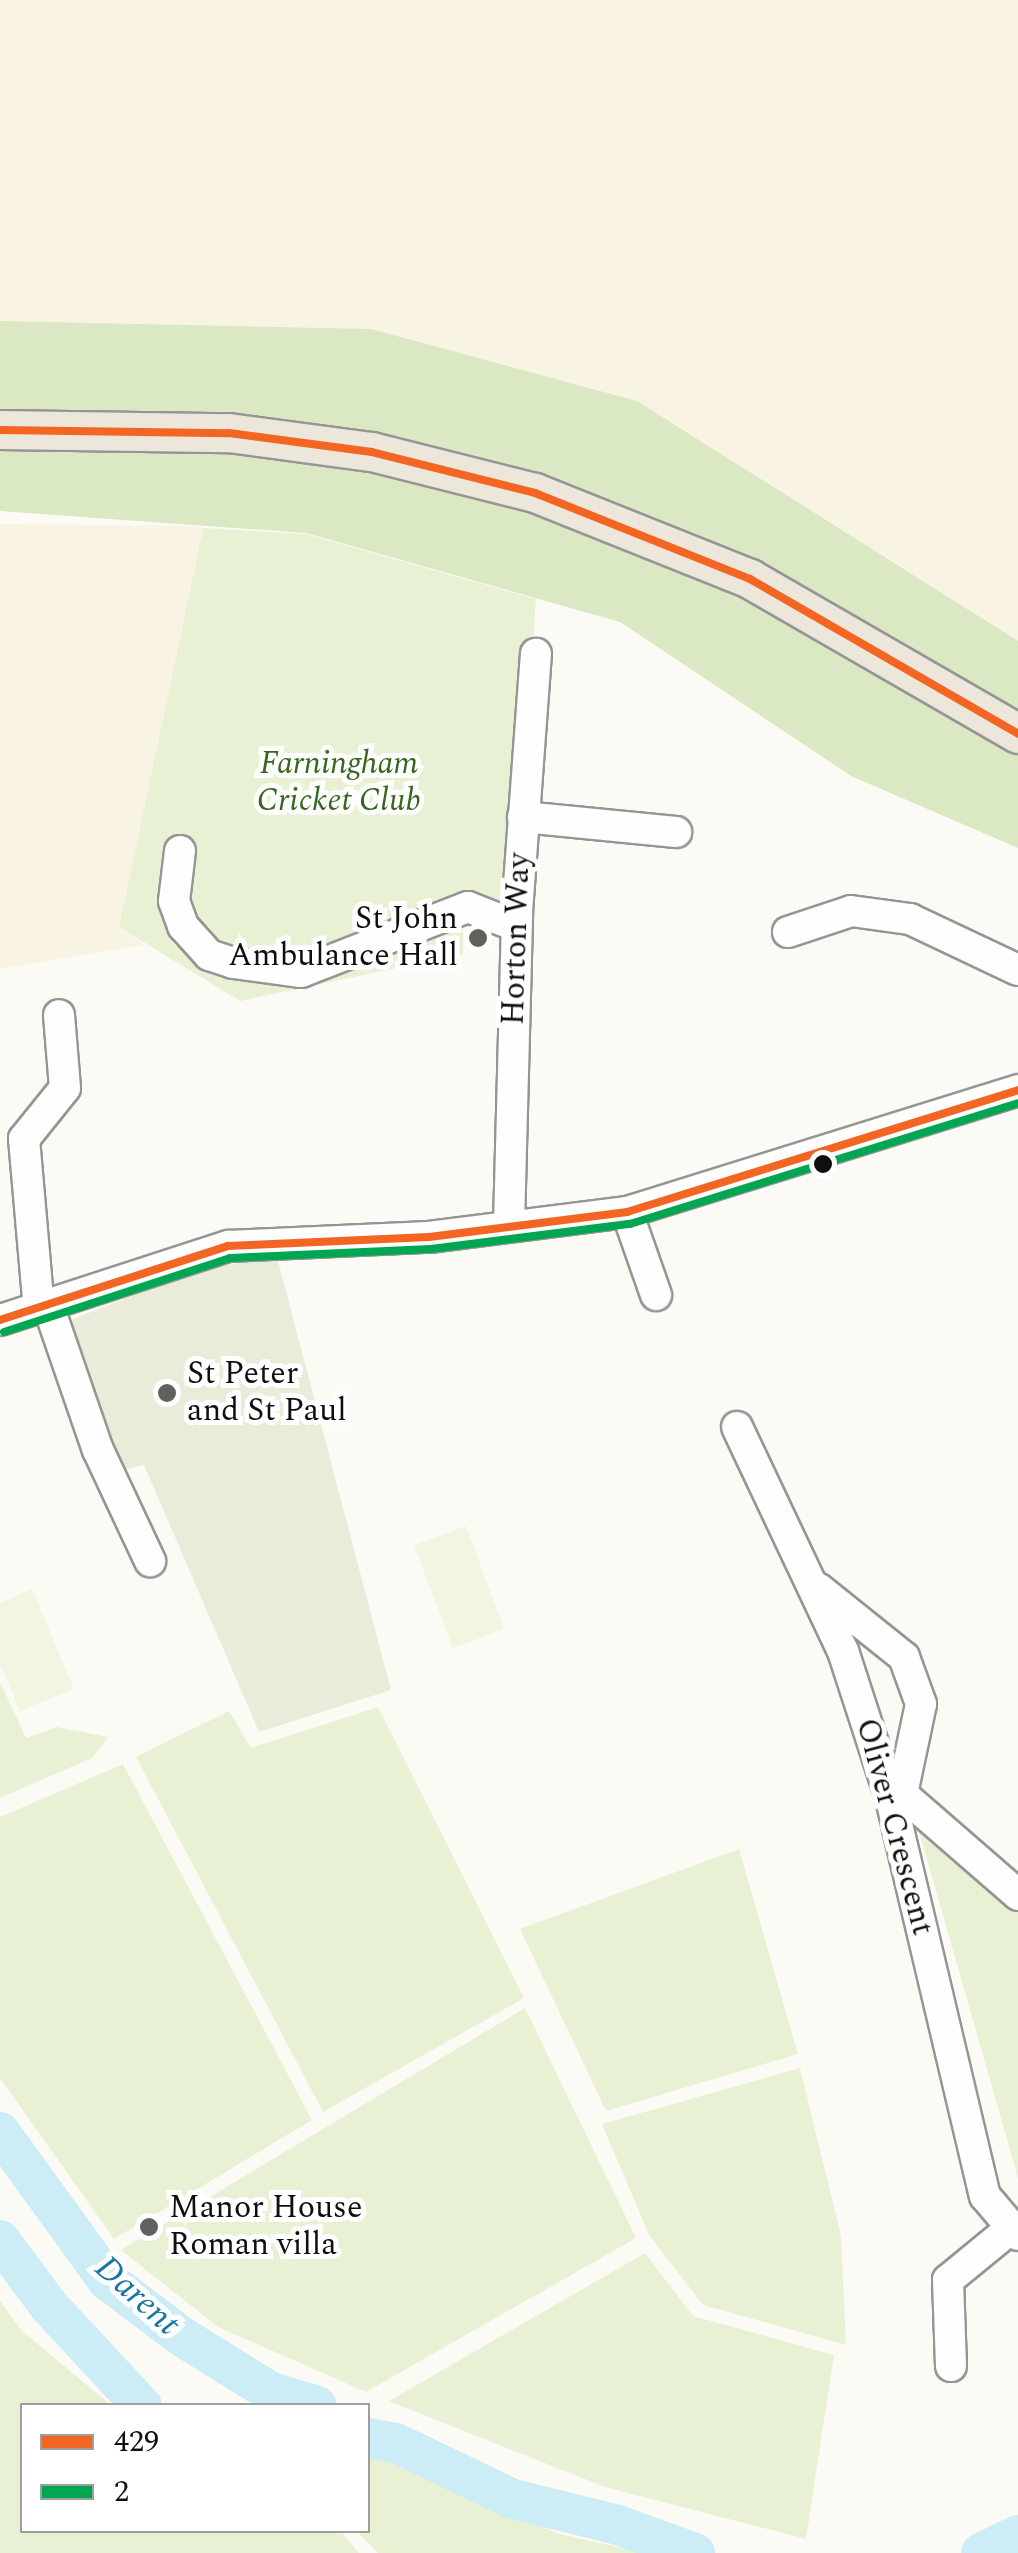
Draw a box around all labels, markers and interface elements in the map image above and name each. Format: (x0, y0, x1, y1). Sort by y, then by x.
park label: Farningham Cricket Club (257, 746, 421, 821)
street label: Horton Way (495, 852, 539, 1026)
place label: St John Ambulance Hall (228, 901, 458, 976)
marker: St John Ambulance Hall (467, 927, 489, 949)
unlabelled marker (813, 1154, 833, 1174)
place label: St Peter and St Paul (187, 1356, 347, 1431)
marker: St Peter and St Paul (156, 1382, 178, 1404)
street label: Oliver Crescent (847, 1714, 941, 1940)
place label: Manor House Roman villa (169, 2190, 362, 2265)
marker: Manor House Roman villa (138, 2216, 160, 2238)
water label: Darent (86, 2247, 188, 2345)
legend (20, 2403, 370, 2533)
text: 429 (114, 2419, 159, 2465)
text: 2 (114, 2469, 129, 2515)

